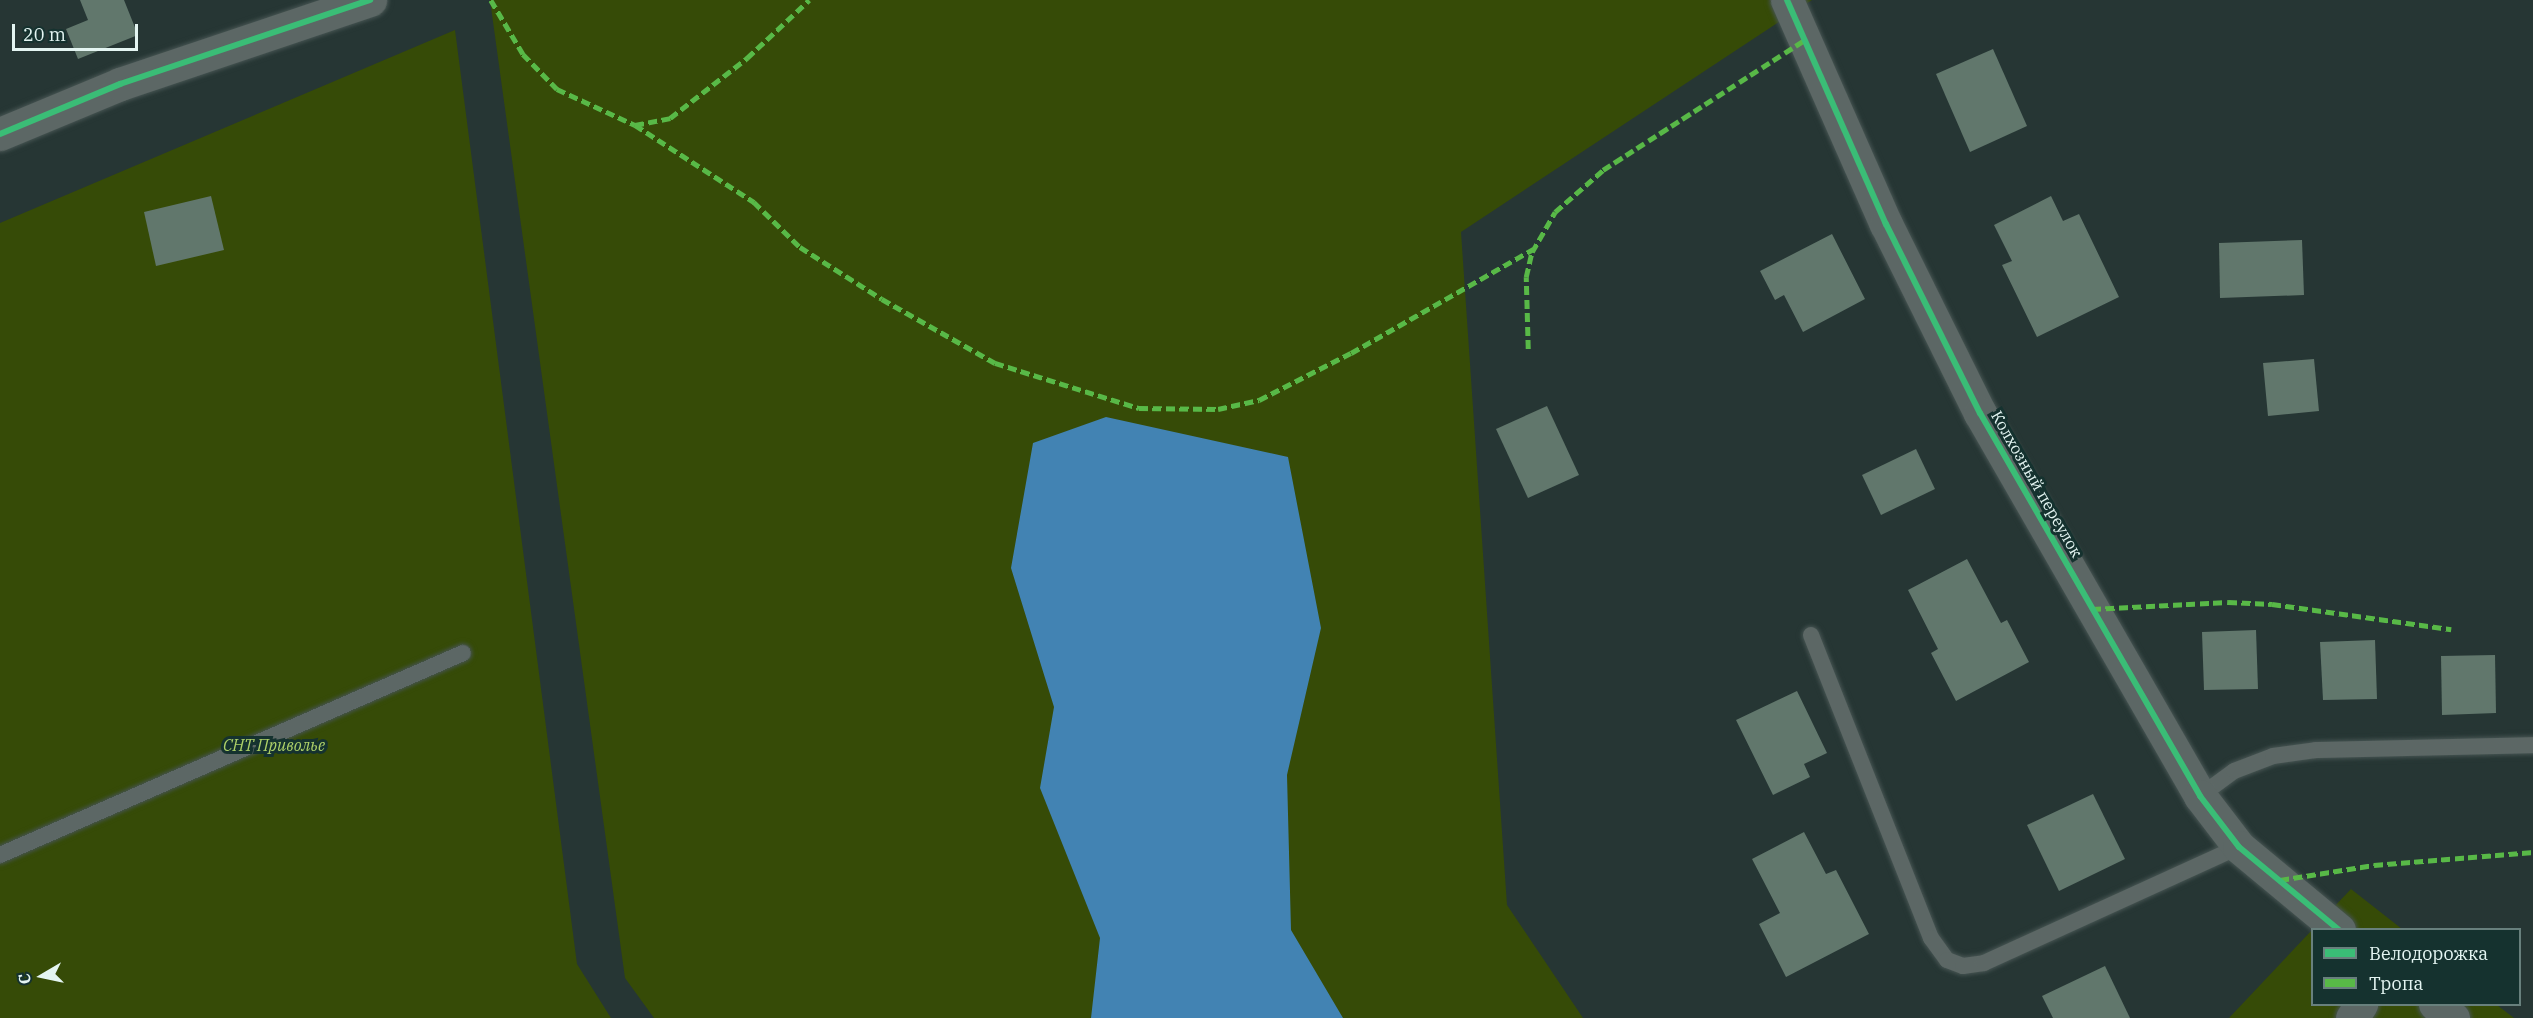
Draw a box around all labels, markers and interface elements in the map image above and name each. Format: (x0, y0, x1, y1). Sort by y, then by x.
scale bar (15, 12, 141, 50)
text: 20 m (23, 23, 66, 46)
street label: Колхозный переулок (1987, 407, 2087, 561)
park label: СНТ Приволье (223, 735, 325, 755)
legend (2311, 928, 2521, 1006)
text: Велодорожка (2369, 942, 2488, 965)
north arrow (12, 946, 72, 1006)
text: С (14, 972, 35, 986)
text: Тропа (2369, 972, 2423, 995)

